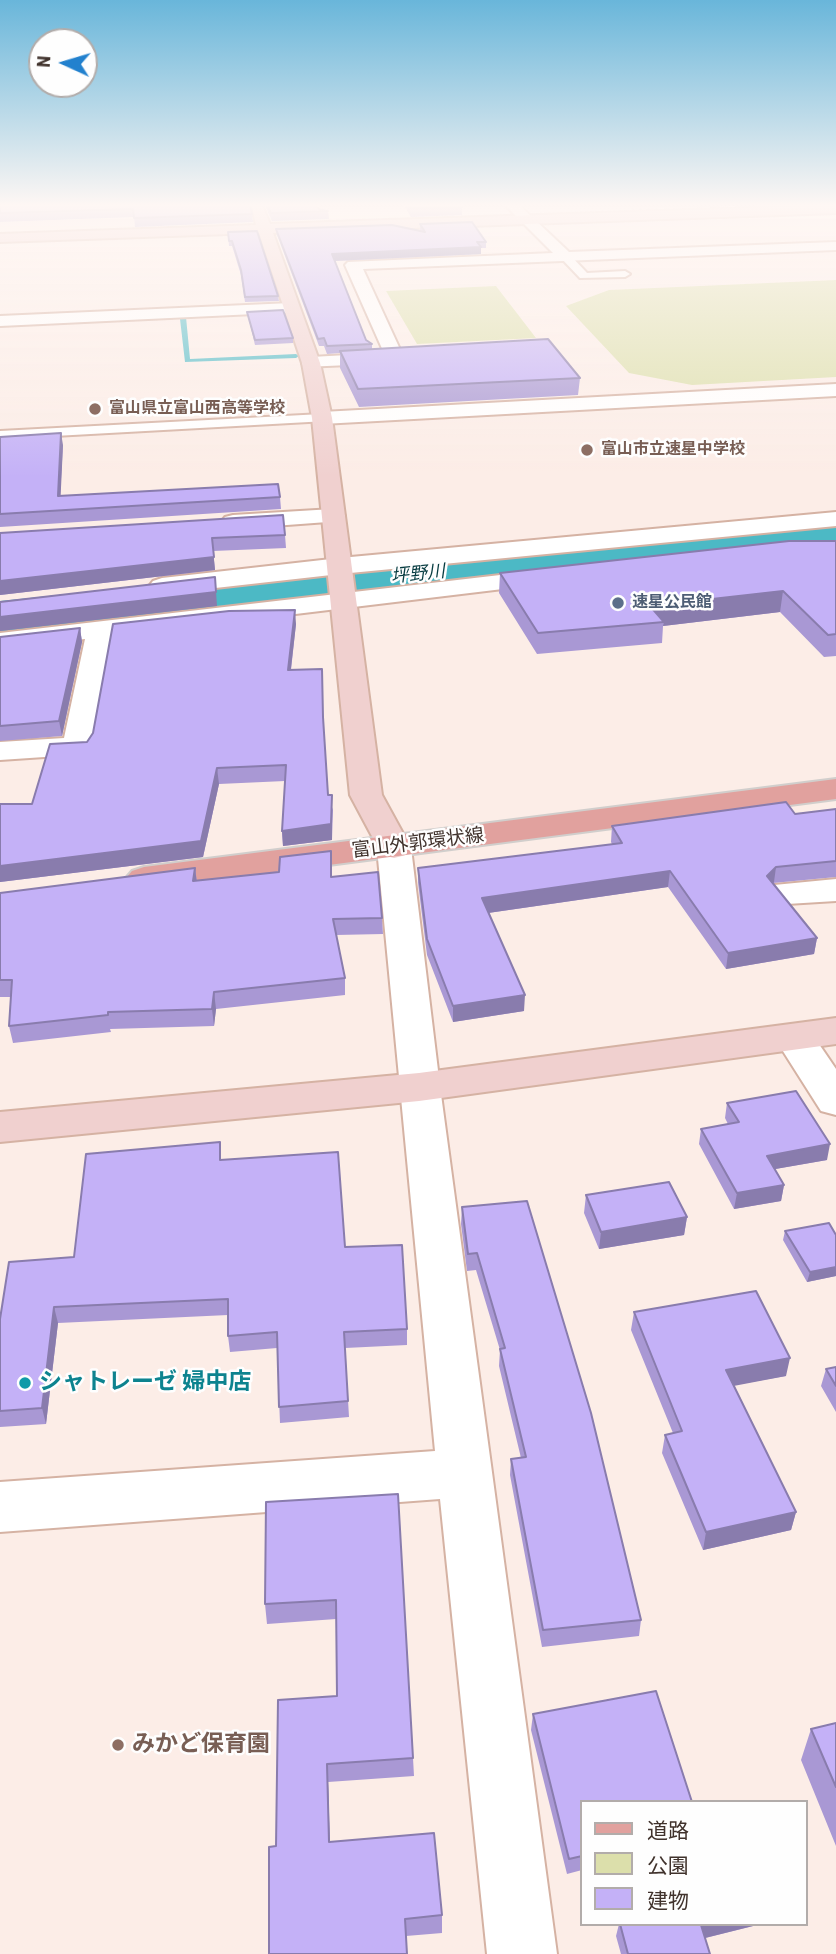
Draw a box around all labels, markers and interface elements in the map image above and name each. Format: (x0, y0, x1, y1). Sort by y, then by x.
north arrow (28, 28, 98, 98)
text: N (32, 55, 55, 68)
place label: 富山県立富山西高等学校 (109, 399, 285, 419)
marker: 富山県立富山西高等学校 (87, 401, 103, 417)
place label: 富山市立速星中学校 (601, 440, 745, 460)
marker: 富山市立速星中学校 (579, 442, 595, 458)
water label: 坪野川 (390, 561, 446, 589)
place label: 速星公民館 (632, 593, 712, 613)
marker: 速星公民館 (610, 595, 626, 611)
street label: 富山外郭環状線 (351, 825, 485, 863)
place label: シャトレーゼ 婦中店 (39, 1369, 251, 1397)
marker: シャトレーゼ 婦中店 (17, 1375, 33, 1391)
place label: みかど保育園 (132, 1731, 270, 1759)
marker: みかど保育園 (110, 1737, 126, 1753)
legend (580, 1800, 808, 1926)
text: 道路 (647, 1819, 689, 1843)
text: 公園 (647, 1854, 689, 1878)
text: 建物 (647, 1889, 689, 1913)

